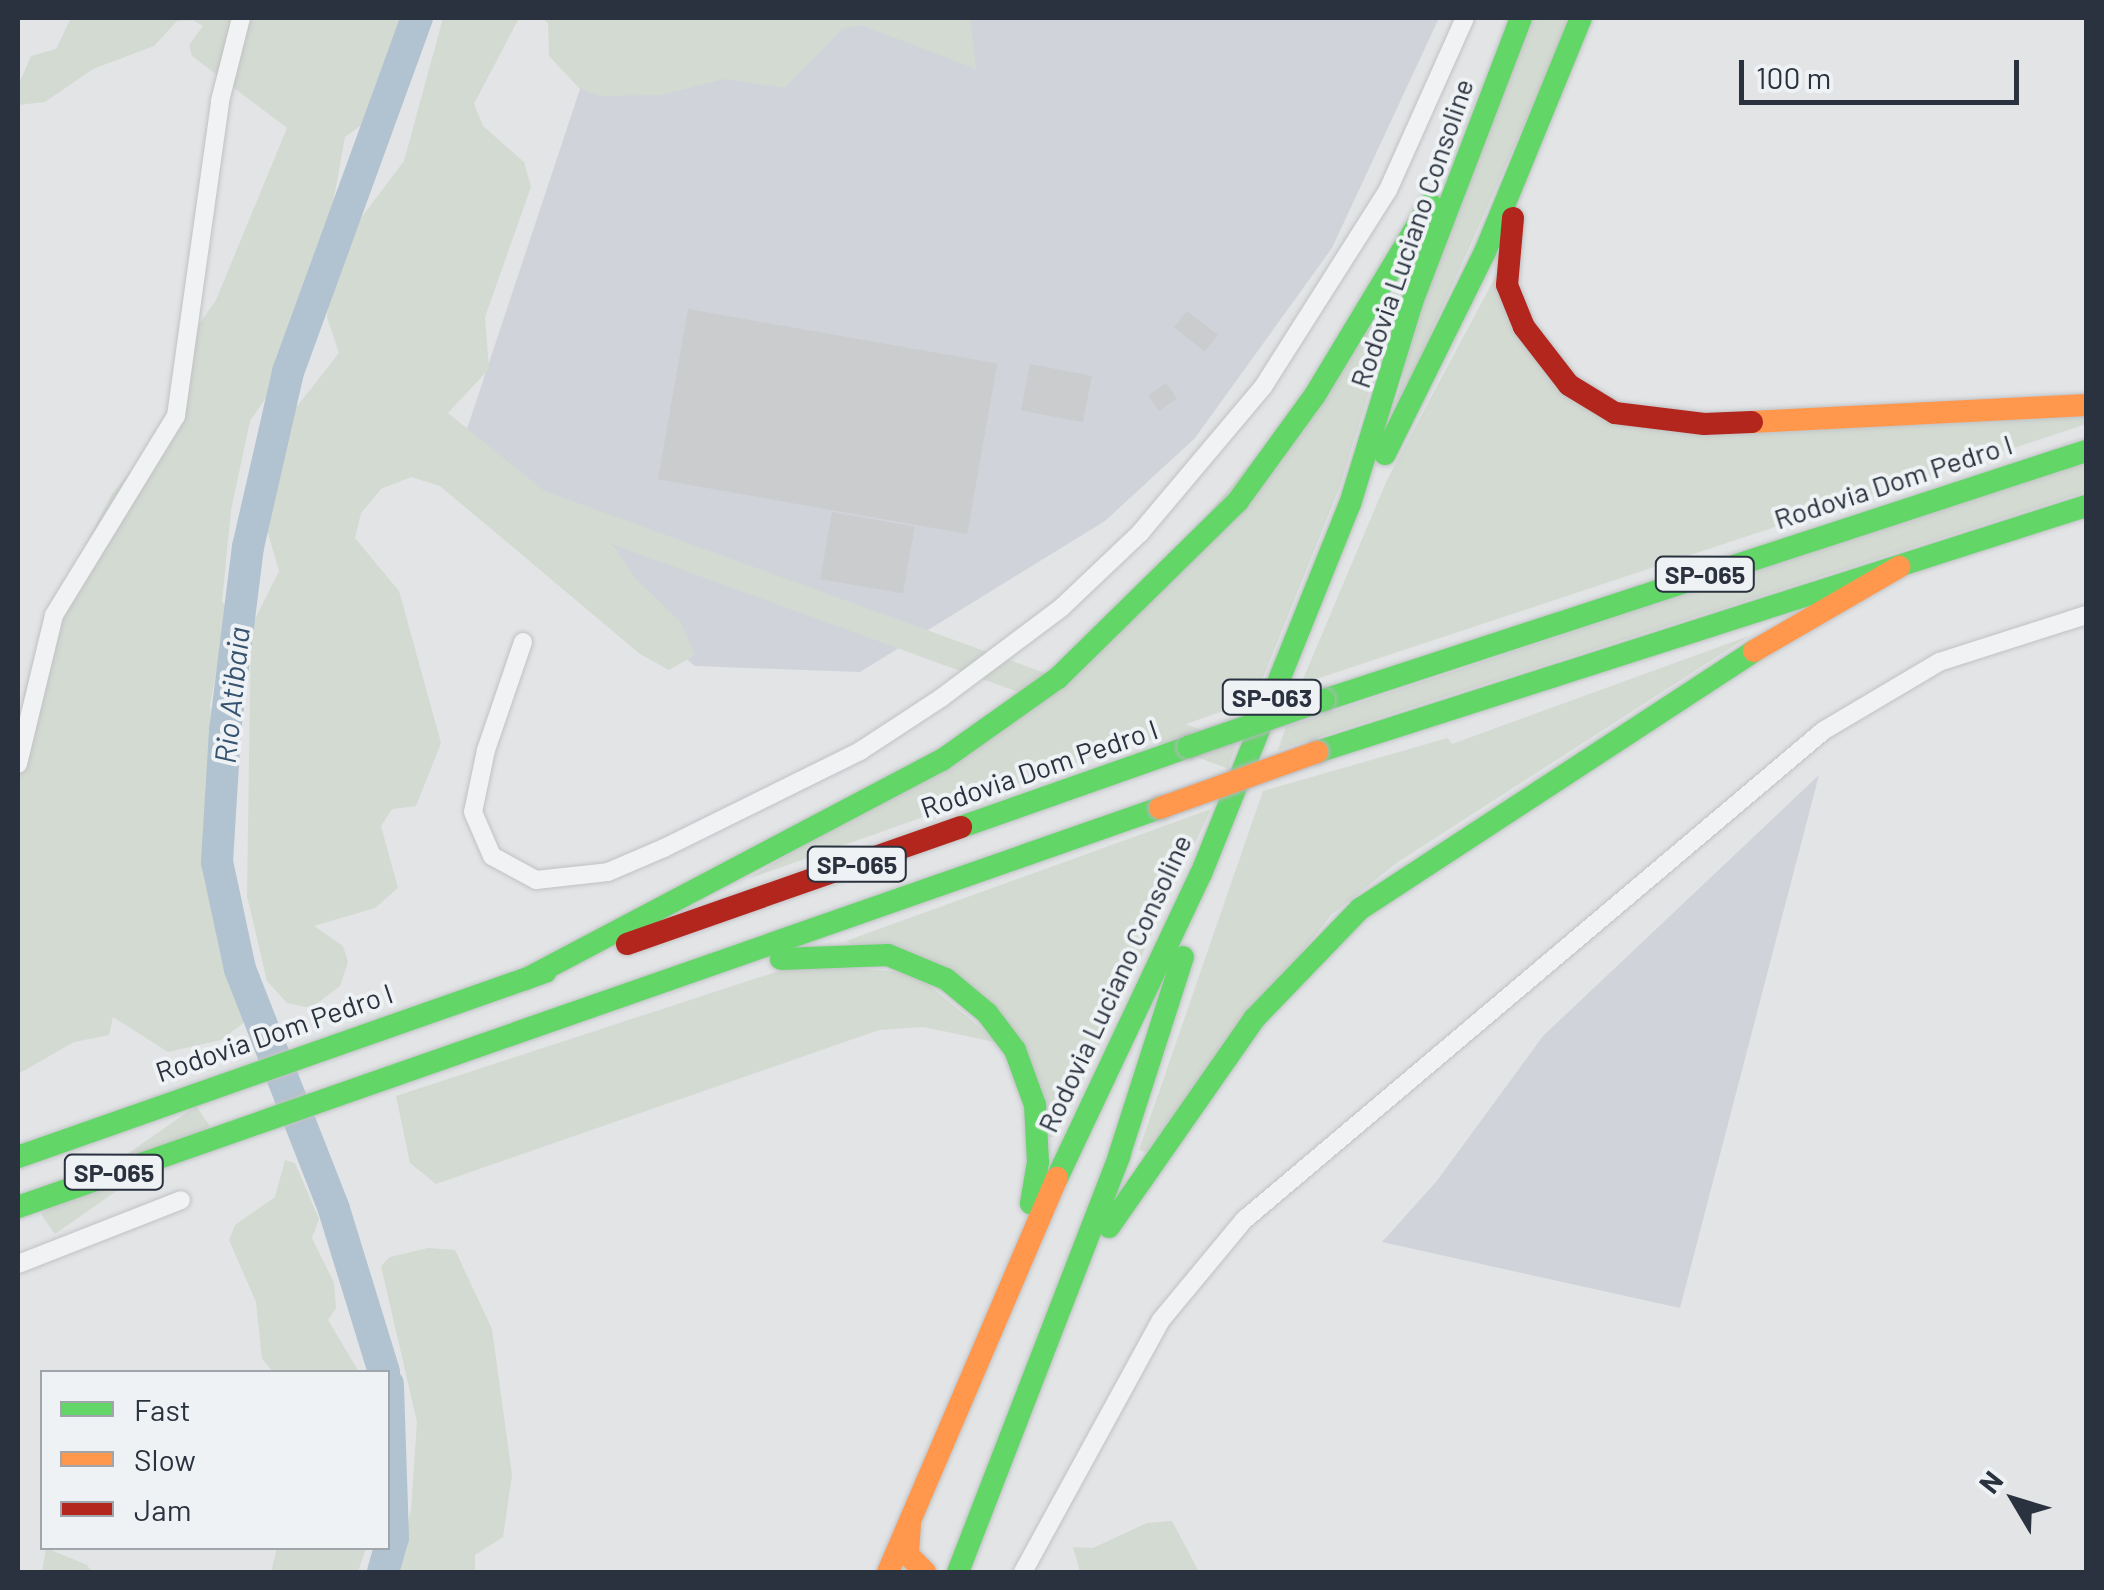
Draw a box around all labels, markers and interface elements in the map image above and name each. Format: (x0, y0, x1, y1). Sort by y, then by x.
scale bar (1744, 40, 2024, 102)
text: 100 m (1756, 59, 1831, 95)
street label: Rodovia Luciano Consoline (1342, 74, 1480, 392)
street label: Rodovia Dom Pedro I (1770, 427, 2016, 535)
road number: SP-065 (1652, 554, 1758, 594)
water label: Rio Atibaia (206, 625, 256, 765)
road number: SP-063 (1220, 677, 1324, 717)
street label: Rodovia Dom Pedro I (916, 712, 1162, 824)
street label: Rodovia Luciano Consoline (1030, 829, 1198, 1137)
road number: SP-065 (804, 844, 910, 884)
street label: Rodovia Dom Pedro I (151, 976, 397, 1088)
road number: SP-065 (62, 1152, 166, 1192)
legend (40, 1370, 390, 1550)
text: Fast (134, 1391, 191, 1427)
text: Slow (134, 1441, 196, 1477)
north arrow (1964, 1450, 2064, 1550)
text: N (1971, 1464, 2009, 1499)
text: Jam (134, 1491, 191, 1527)

